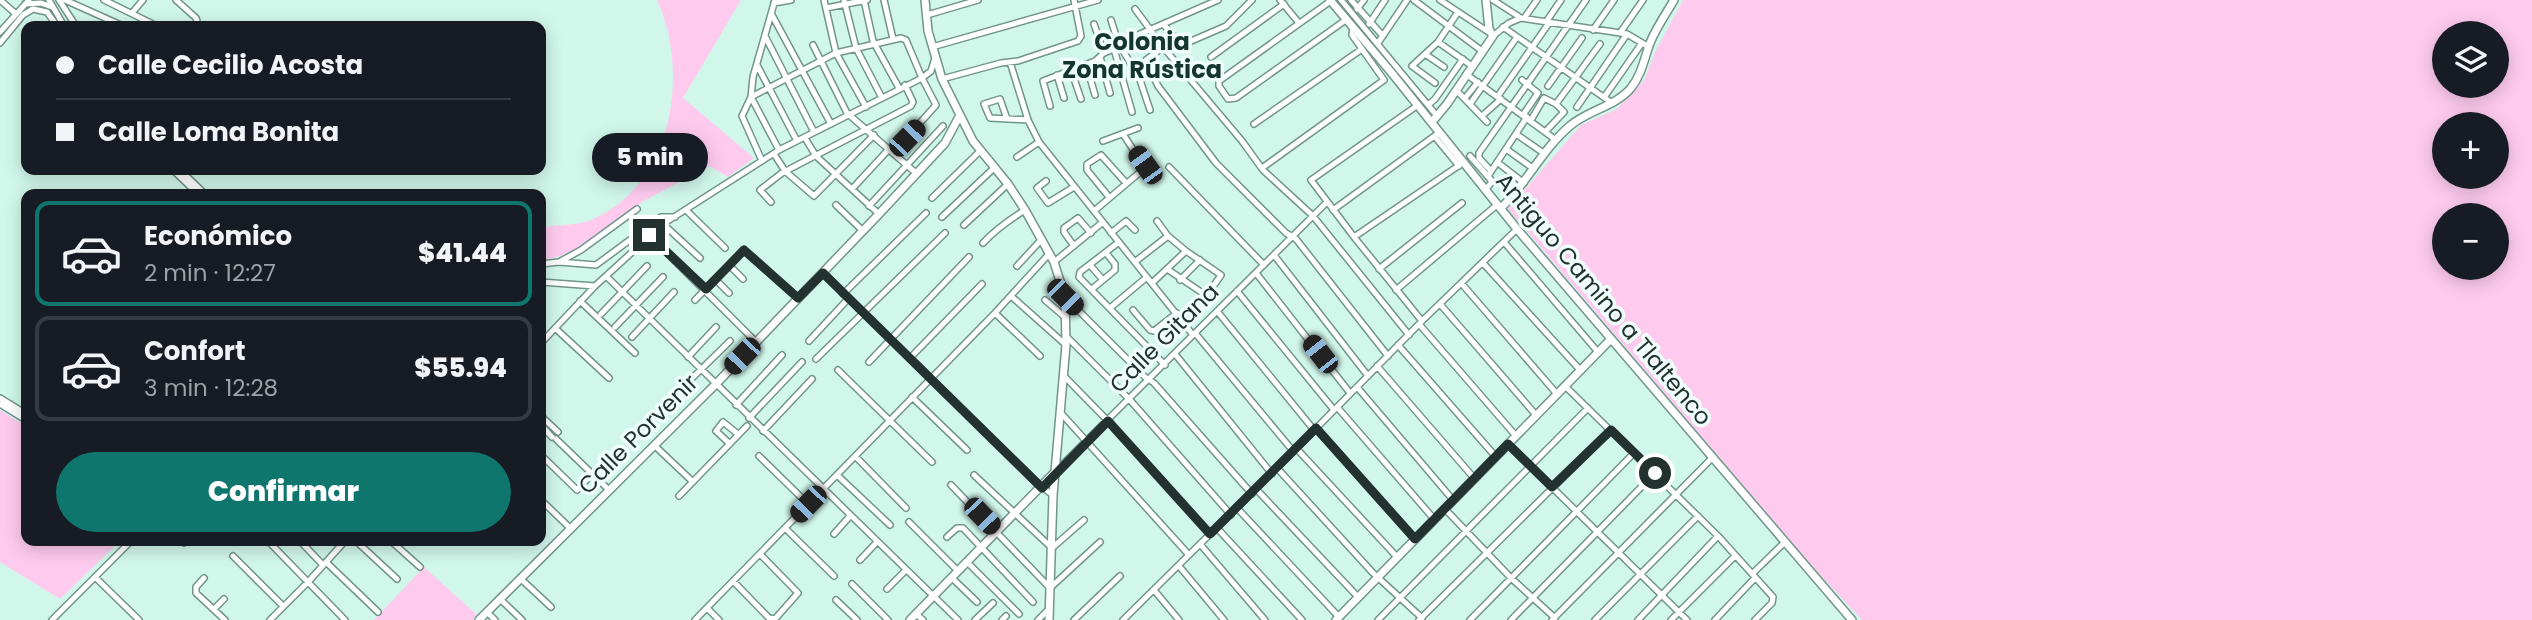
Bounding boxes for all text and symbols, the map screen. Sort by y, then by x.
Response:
map controls [2432,21,2509,280]
button: layers [2432,21,2509,98]
district label: Colonia Zona Rústica [1062,25,1222,86]
text: Calle Cecilio Acosta [98,47,363,83]
button: + [2432,112,2509,189]
text: Calle Loma Bonita [98,114,339,150]
car [885,116,930,160]
callout: 5 min [591,134,707,182]
text: 5 min [617,141,683,173]
car [1125,142,1166,188]
street label: Antiguo Camino a Tlaltenco [1489,166,1719,432]
button: − [2432,203,2509,280]
text: Económico [144,218,292,254]
route end [633,219,665,251]
icon: car [60,222,123,285]
text: $41.44 [418,235,507,271]
text: 2 min · 12:27 [144,257,276,289]
car [1043,275,1088,319]
street label: Calle Gitana [1102,276,1226,400]
car [1299,331,1342,377]
text: Confort [144,333,246,369]
car [720,334,765,378]
icon: car [60,337,123,400]
text: $55.94 [414,350,507,386]
street label: Calle Porvenir [571,367,705,501]
text: 3 min · 12:28 [144,372,278,404]
button: Confirmar [56,452,511,532]
route start [1639,457,1671,489]
car [786,482,831,526]
car [960,494,1005,538]

